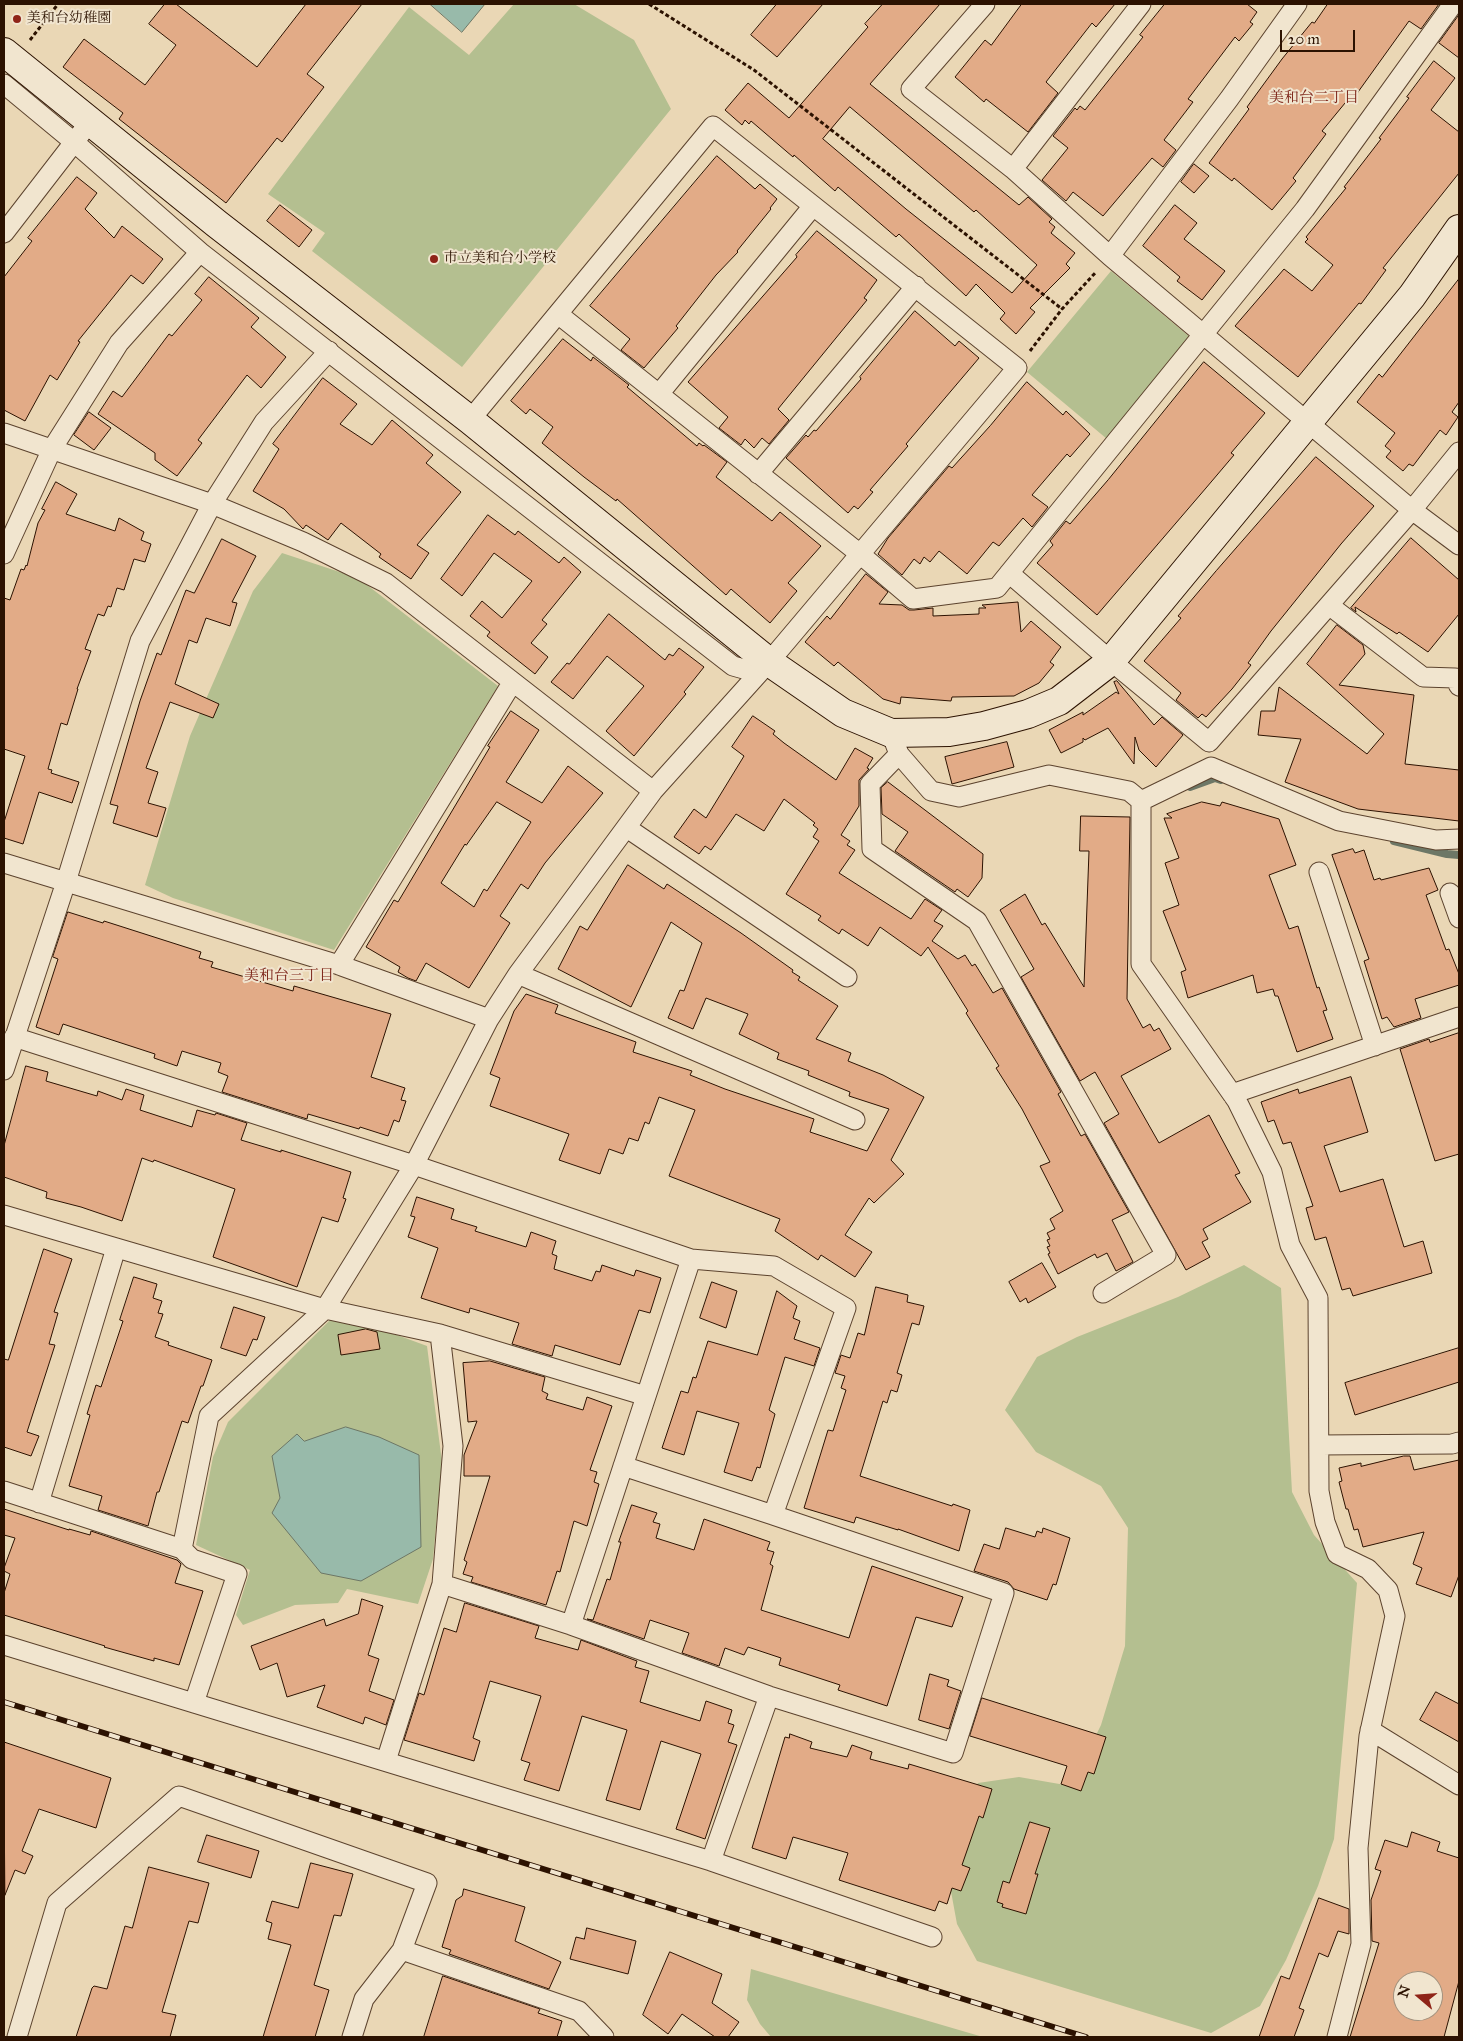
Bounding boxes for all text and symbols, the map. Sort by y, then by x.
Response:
place label: 美和台幼稚園 [27,11,111,27]
marker: 美和台幼稚園 [11,13,23,25]
scale bar [1283,20,1358,52]
text: 20 m [1288,30,1320,48]
district label: 美和台二丁目 [1269,89,1359,107]
place label: 市立美和台小学校 [444,251,556,267]
marker: 市立美和台小学校 [428,253,440,265]
district label: 美和台三丁目 [244,967,334,985]
north arrow [1393,1971,1443,2021]
text: N [1394,1983,1414,2000]

